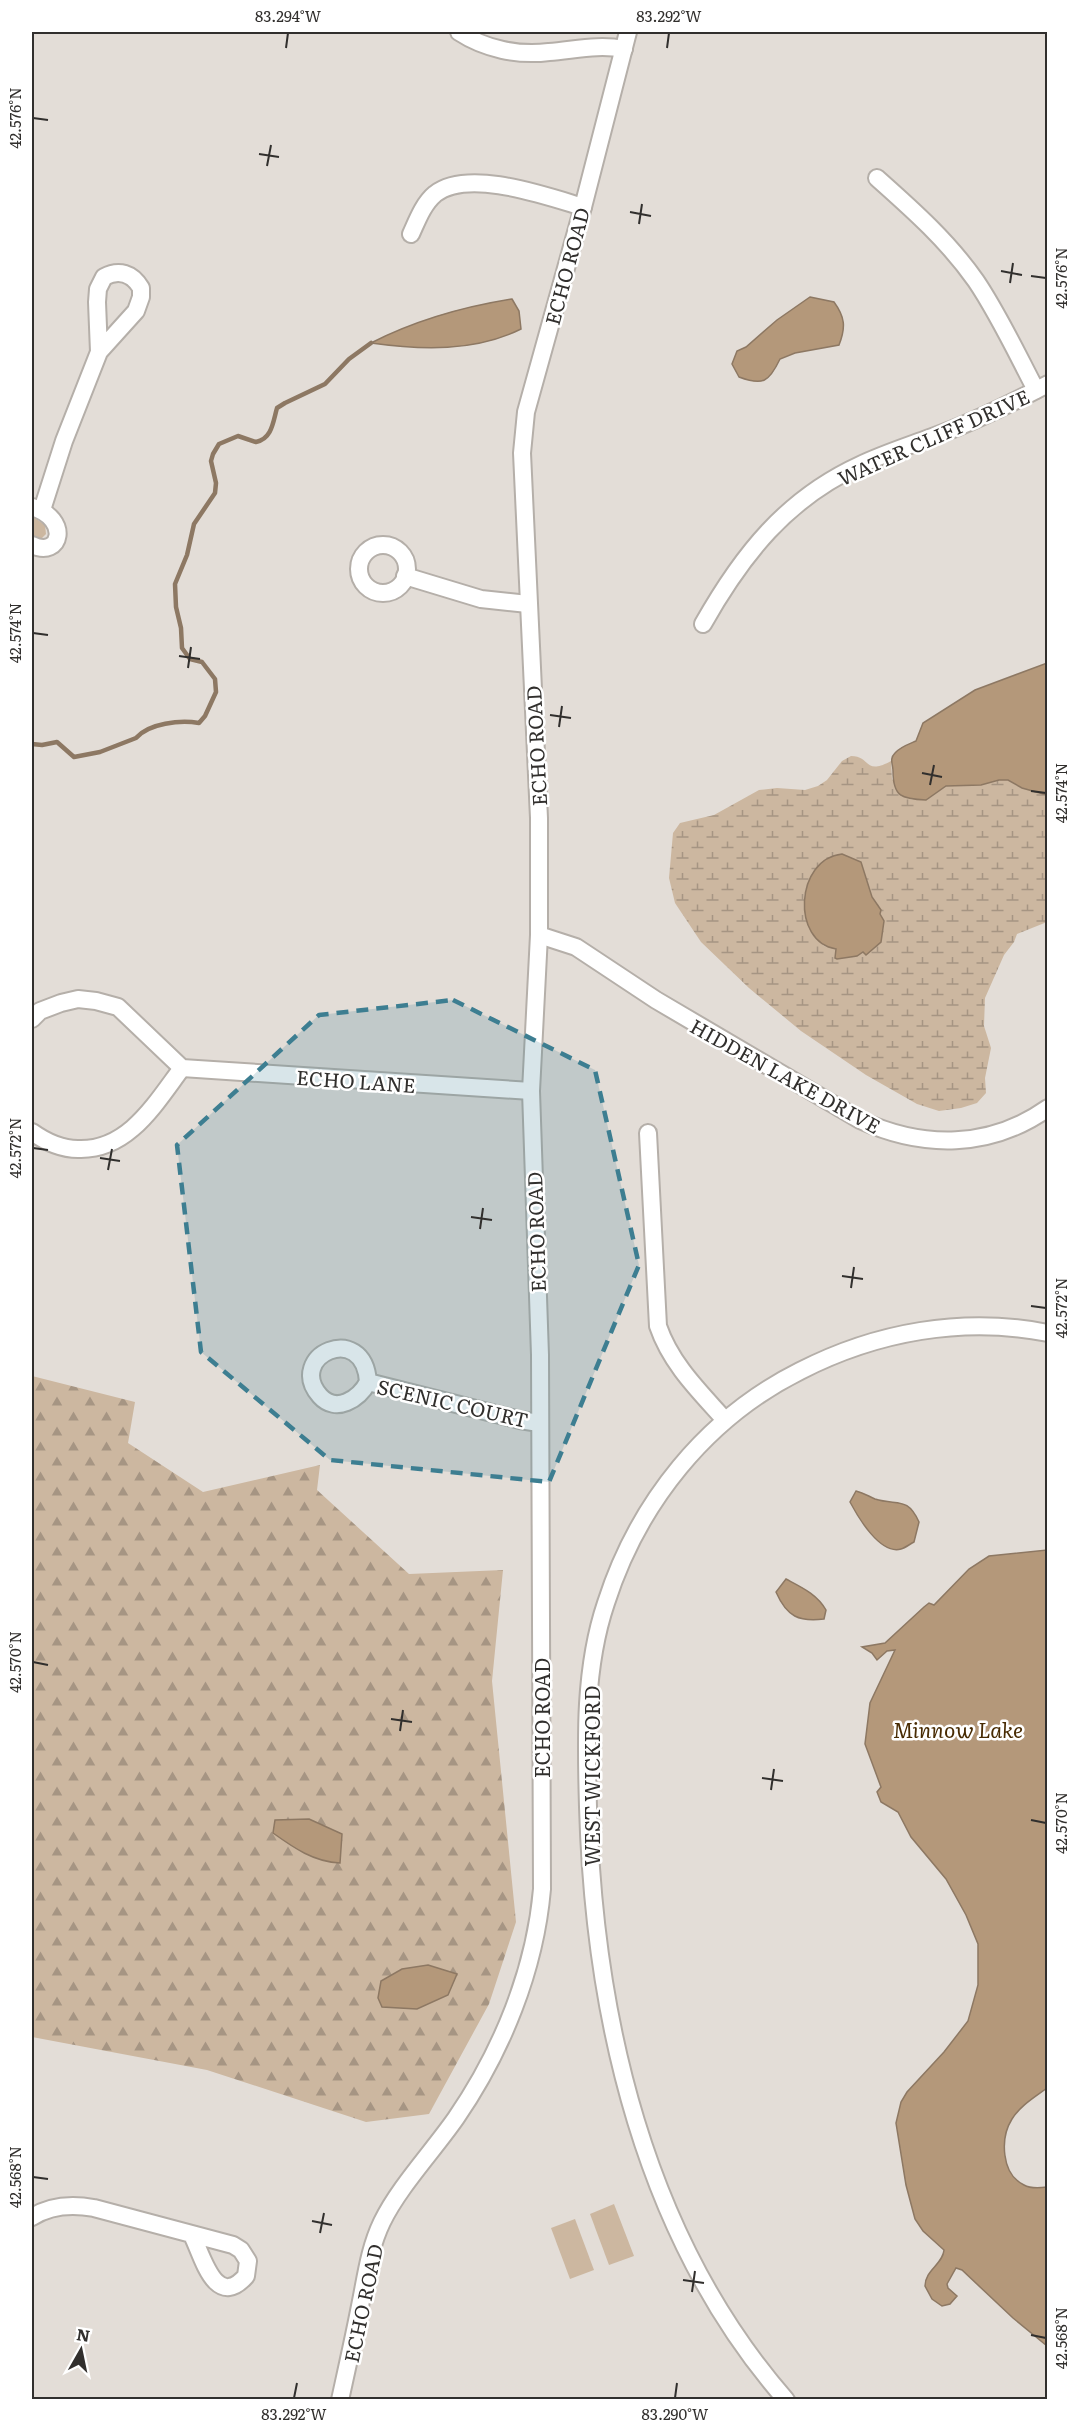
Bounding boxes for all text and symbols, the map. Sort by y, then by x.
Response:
text: 83.294°W [255,4,322,27]
text: 83.292°W [636,4,702,27]
text: 42.576°N [3,87,26,149]
street label: ECHO ROAD [536,204,596,328]
text: 42.576°N [1049,247,1072,309]
street label: WATER CLIFF DRIVE [832,380,1034,492]
text: 42.574°N [3,603,26,663]
street label: ECHO ROAD [517,685,553,807]
text: 42.574°N [1049,763,1072,823]
street label: HIDDEN LAKE DRIVE [685,1010,887,1140]
street label: ECHO LANE [295,1061,417,1099]
text: 42.572°N [3,1117,26,1179]
street label: ECHO ROAD [518,1171,552,1293]
text: 42.572°N [1049,1277,1072,1339]
street label: SCENIC COURT [374,1370,532,1434]
text: 42.570°N [3,1631,26,1693]
street label: ECHO ROAD [526,1658,556,1778]
street label: WEST WICKFORD [576,1685,606,1867]
water label: Minnow Lake [893,1713,1023,1744]
text: 42.570°N [1049,1792,1072,1854]
text: 42.568°N [3,2146,26,2208]
street label: ECHO ROAD [335,2241,389,2365]
text: 42.568°N [1049,2307,1072,2369]
north arrow [51,2320,111,2380]
text: N [75,2321,92,2347]
text: 83.292°W [261,2402,327,2425]
text: 83.290°W [642,2402,709,2425]

